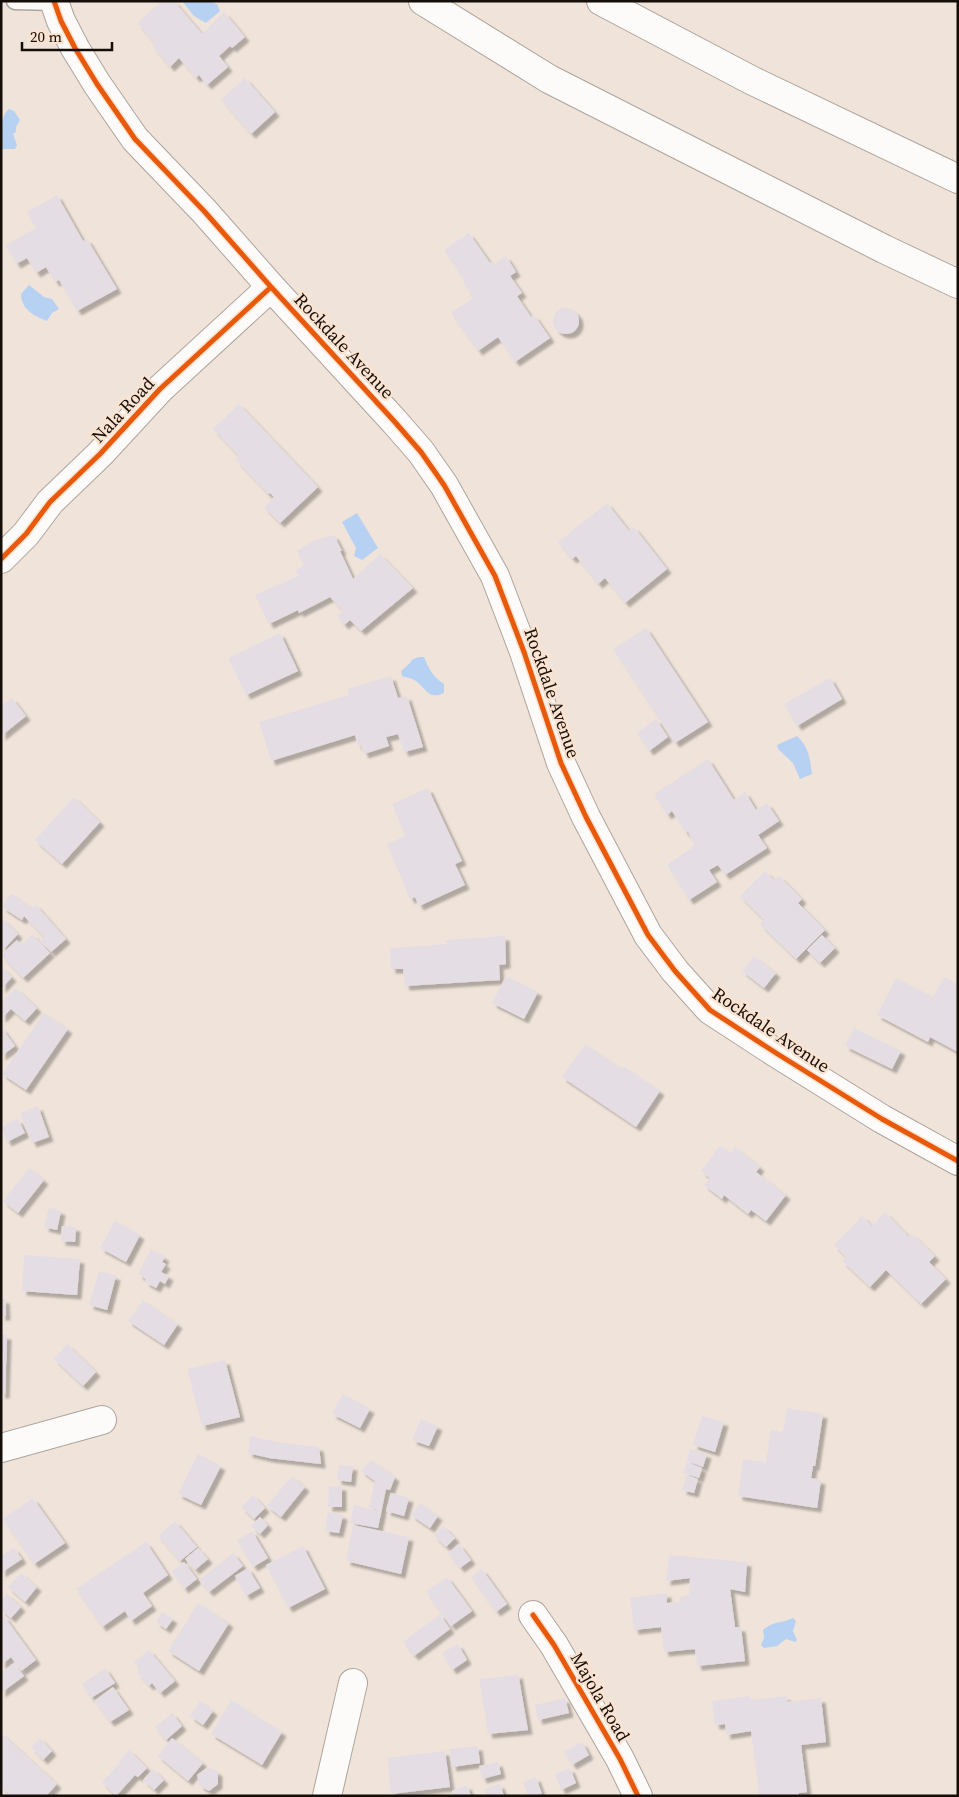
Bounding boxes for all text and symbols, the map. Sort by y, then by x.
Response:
scale bar [22,20,112,52]
text: 20 m [30,26,62,47]
street label: Rockdale Avenue [289,287,400,404]
street label: Nala Road [86,371,160,448]
street label: Rockdale Avenue [518,624,587,761]
street label: Rockdale Avenue [708,981,835,1078]
street label: Majola Road [565,1648,636,1746]

